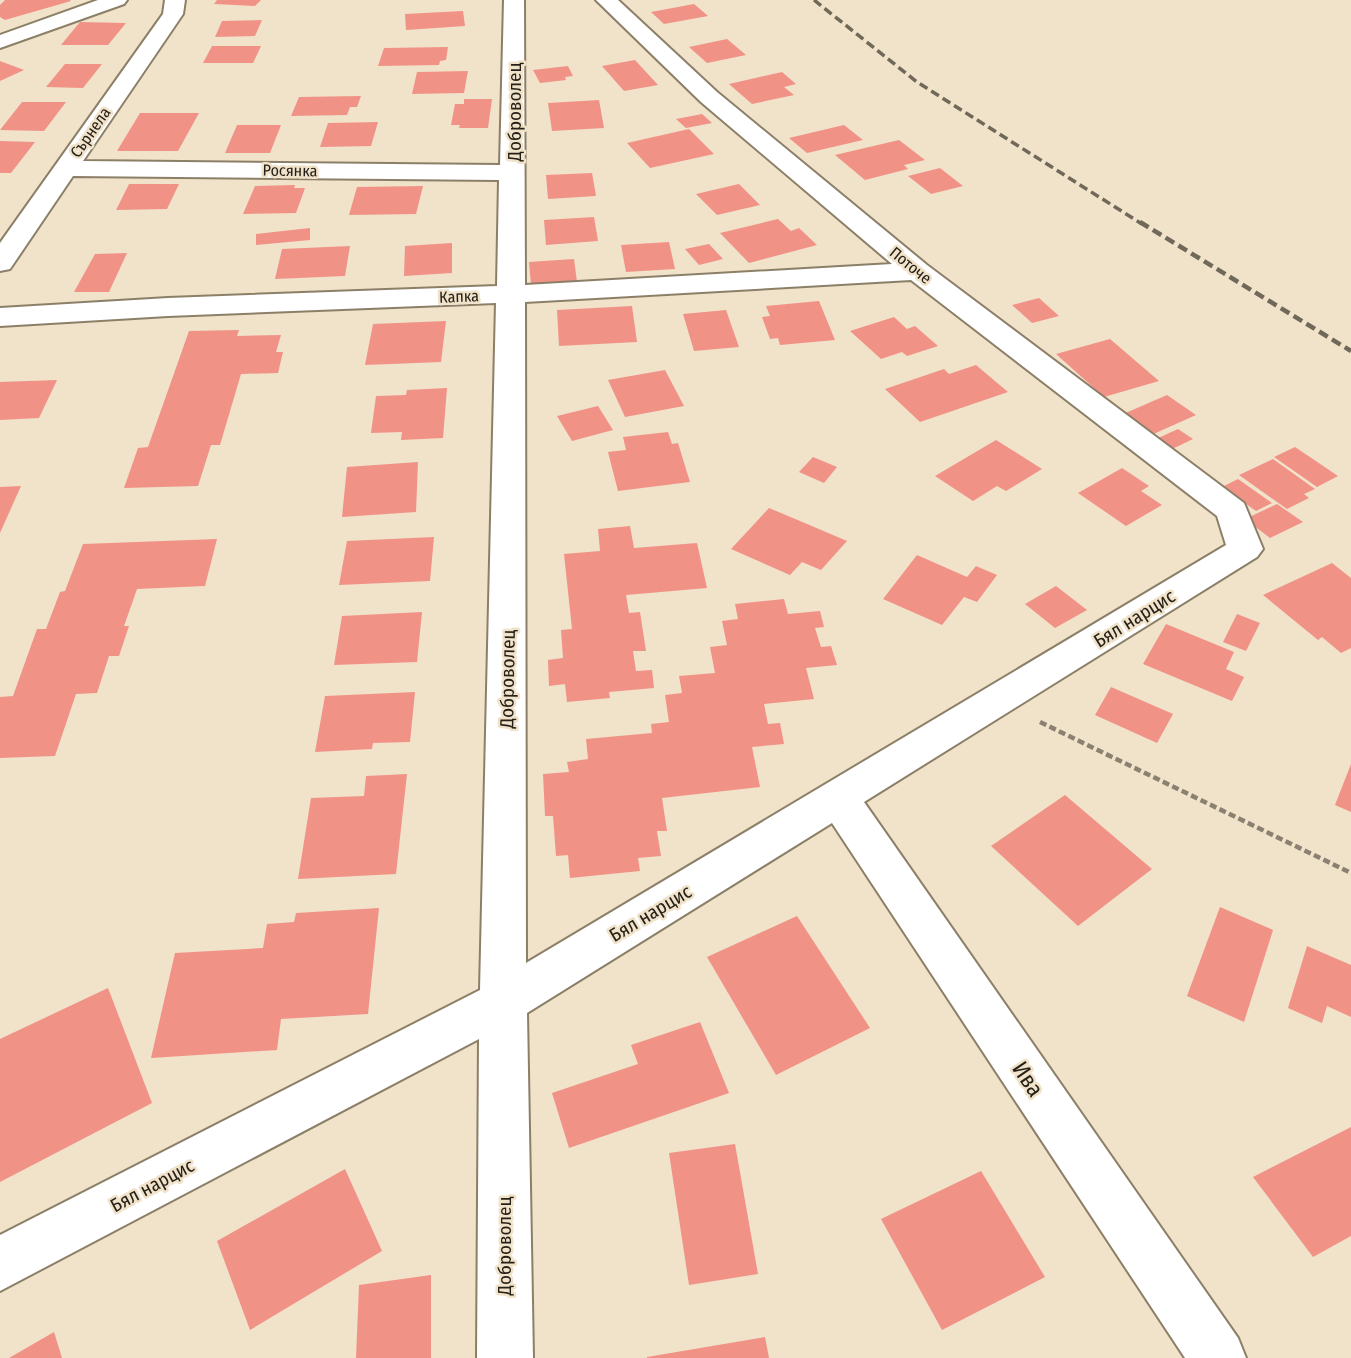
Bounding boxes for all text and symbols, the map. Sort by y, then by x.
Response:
street label: Доброволец [503,62,526,163]
street label: Сърнела [66,103,115,161]
street label: Росянка [262,161,318,180]
street label: Поточе [886,243,935,288]
street label: Капка [439,286,479,307]
street label: Бял нарцис [1089,584,1179,652]
street label: Доброволец [495,629,520,730]
street label: Бял нарцис [605,880,695,947]
street label: Ива [1006,1056,1050,1102]
street label: Бял нарцис [106,1154,198,1217]
street label: Доброволец [493,1196,516,1297]

